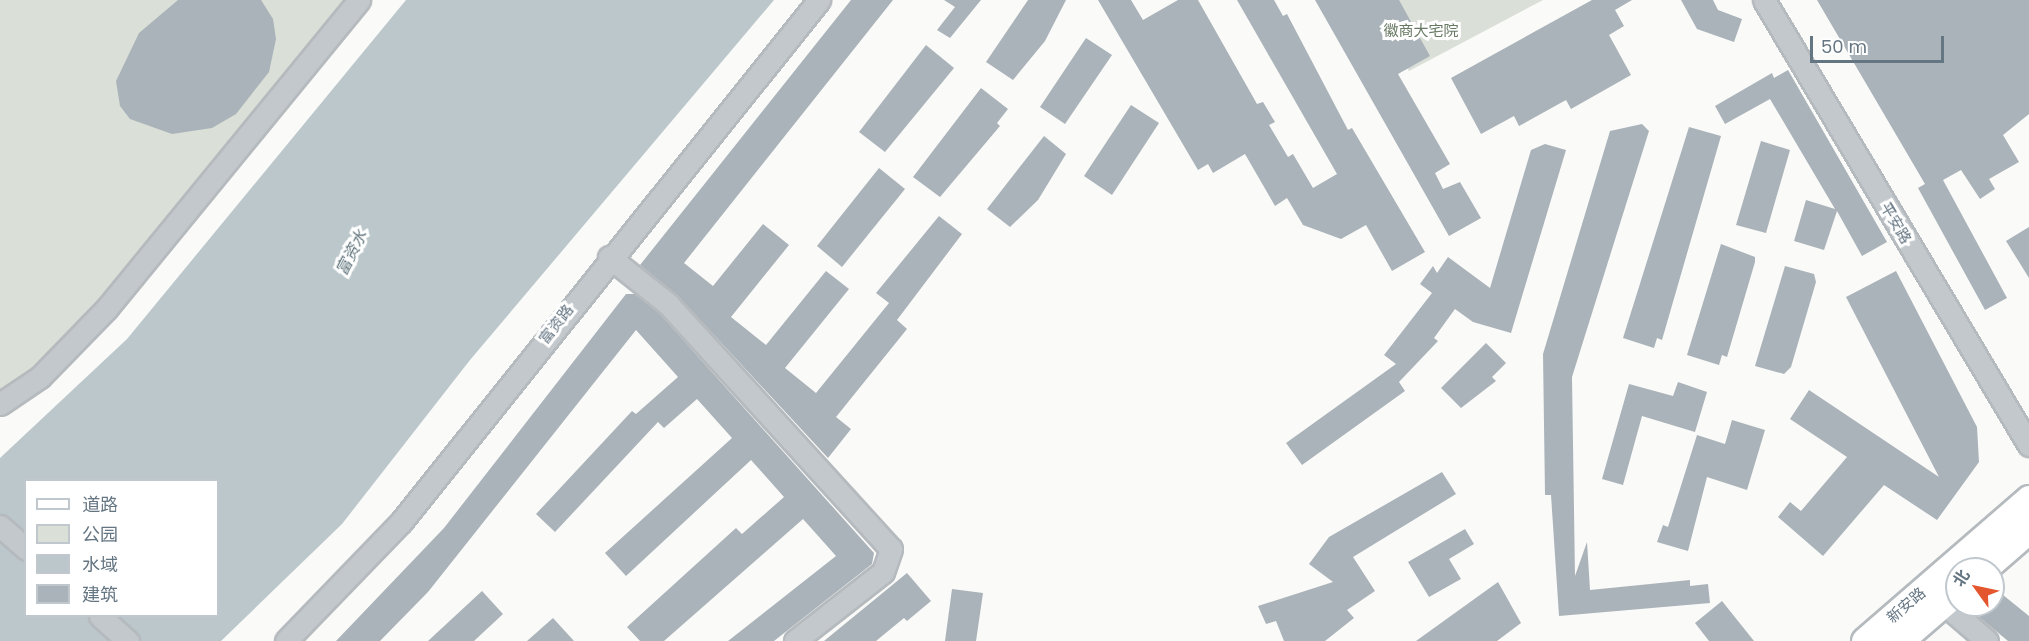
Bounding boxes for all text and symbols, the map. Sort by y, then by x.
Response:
park label: 徽商大宅院 [1384,22,1458,40]
scale bar [1813,24,1946,62]
text: 50 m [1821,34,1867,59]
street label: 平安路 [1877,199,1915,247]
water label: 富资水 [333,227,371,279]
street label: 富资路 [535,301,577,347]
legend [24,479,219,617]
text: 道路 [82,492,118,517]
text: 公园 [82,522,118,547]
text: 水域 [82,552,118,577]
north arrow [1945,557,2005,617]
text: 北 [1947,565,1975,591]
text: 建筑 [82,582,118,607]
street label: 新安路 [1883,583,1929,627]

